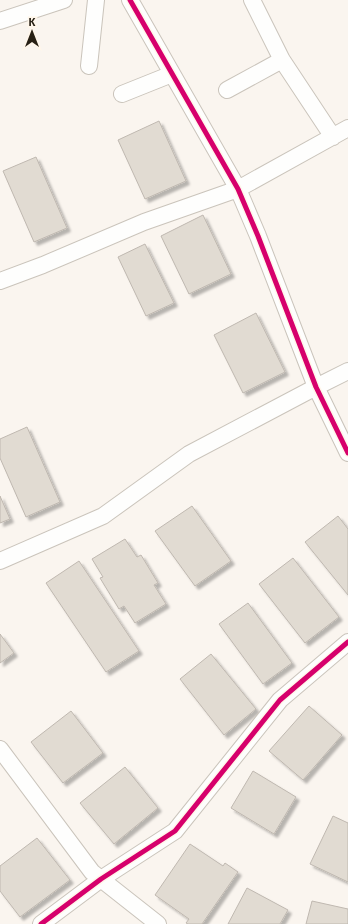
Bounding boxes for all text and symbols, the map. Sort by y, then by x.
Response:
north arrow [12,12,52,52]
text: K [29,15,36,28]

